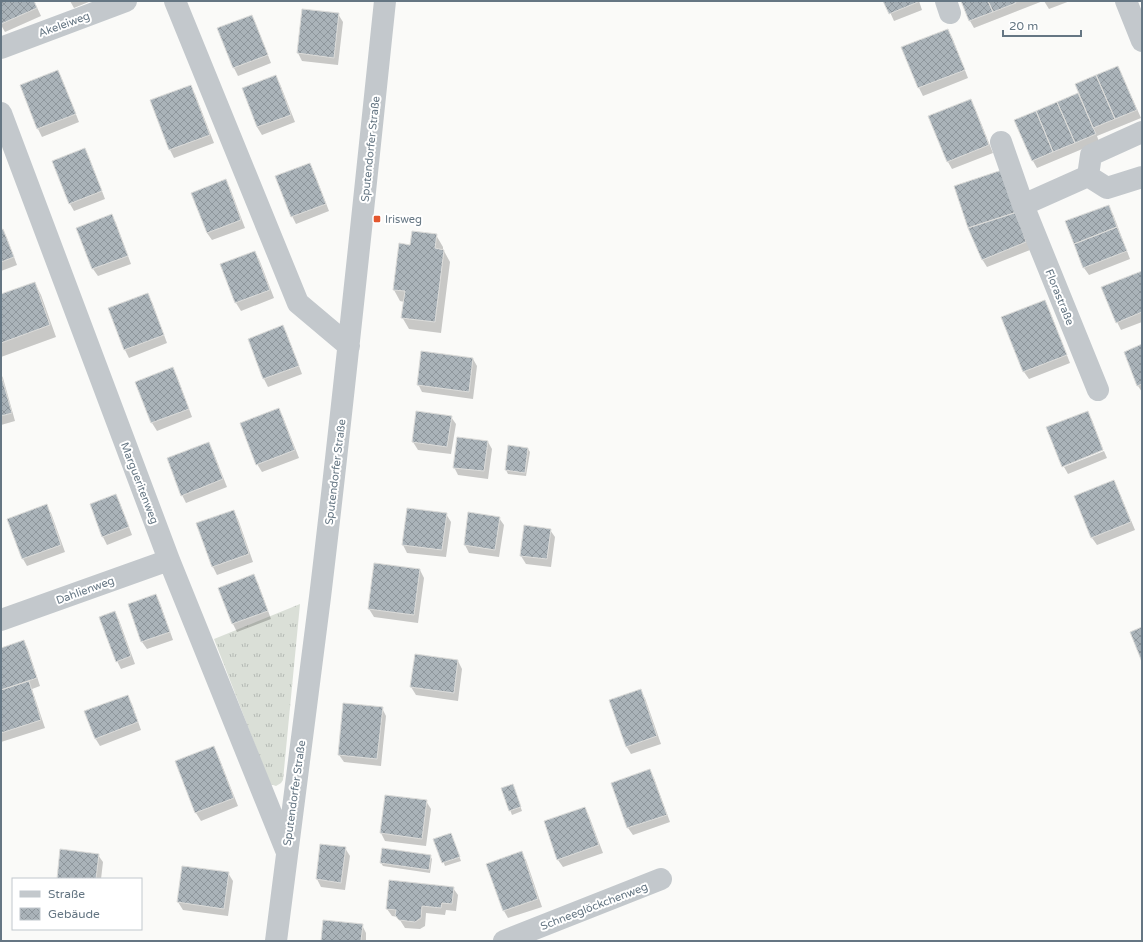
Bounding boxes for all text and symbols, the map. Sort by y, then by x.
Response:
street label: Akeleiweg [37,9,92,40]
scale bar [1003,12,1081,38]
text: 20 m [1009,19,1038,33]
street label: Sputendorfer Straße [358,95,383,203]
place label: Irisweg [385,213,422,226]
marker: Irisweg [372,214,382,224]
street label: Florastraße [1042,267,1077,327]
street label: Sputendorfer Straße [323,418,348,526]
street label: Margueritenweg [118,441,161,526]
street label: Dahlienweg [54,574,116,607]
street label: Sputendorfer Straße [281,739,308,847]
legend [12,878,142,930]
street label: Schneeglöckchenweg [539,880,650,933]
text: Straße [48,887,85,901]
text: Gebäude [48,907,100,921]

